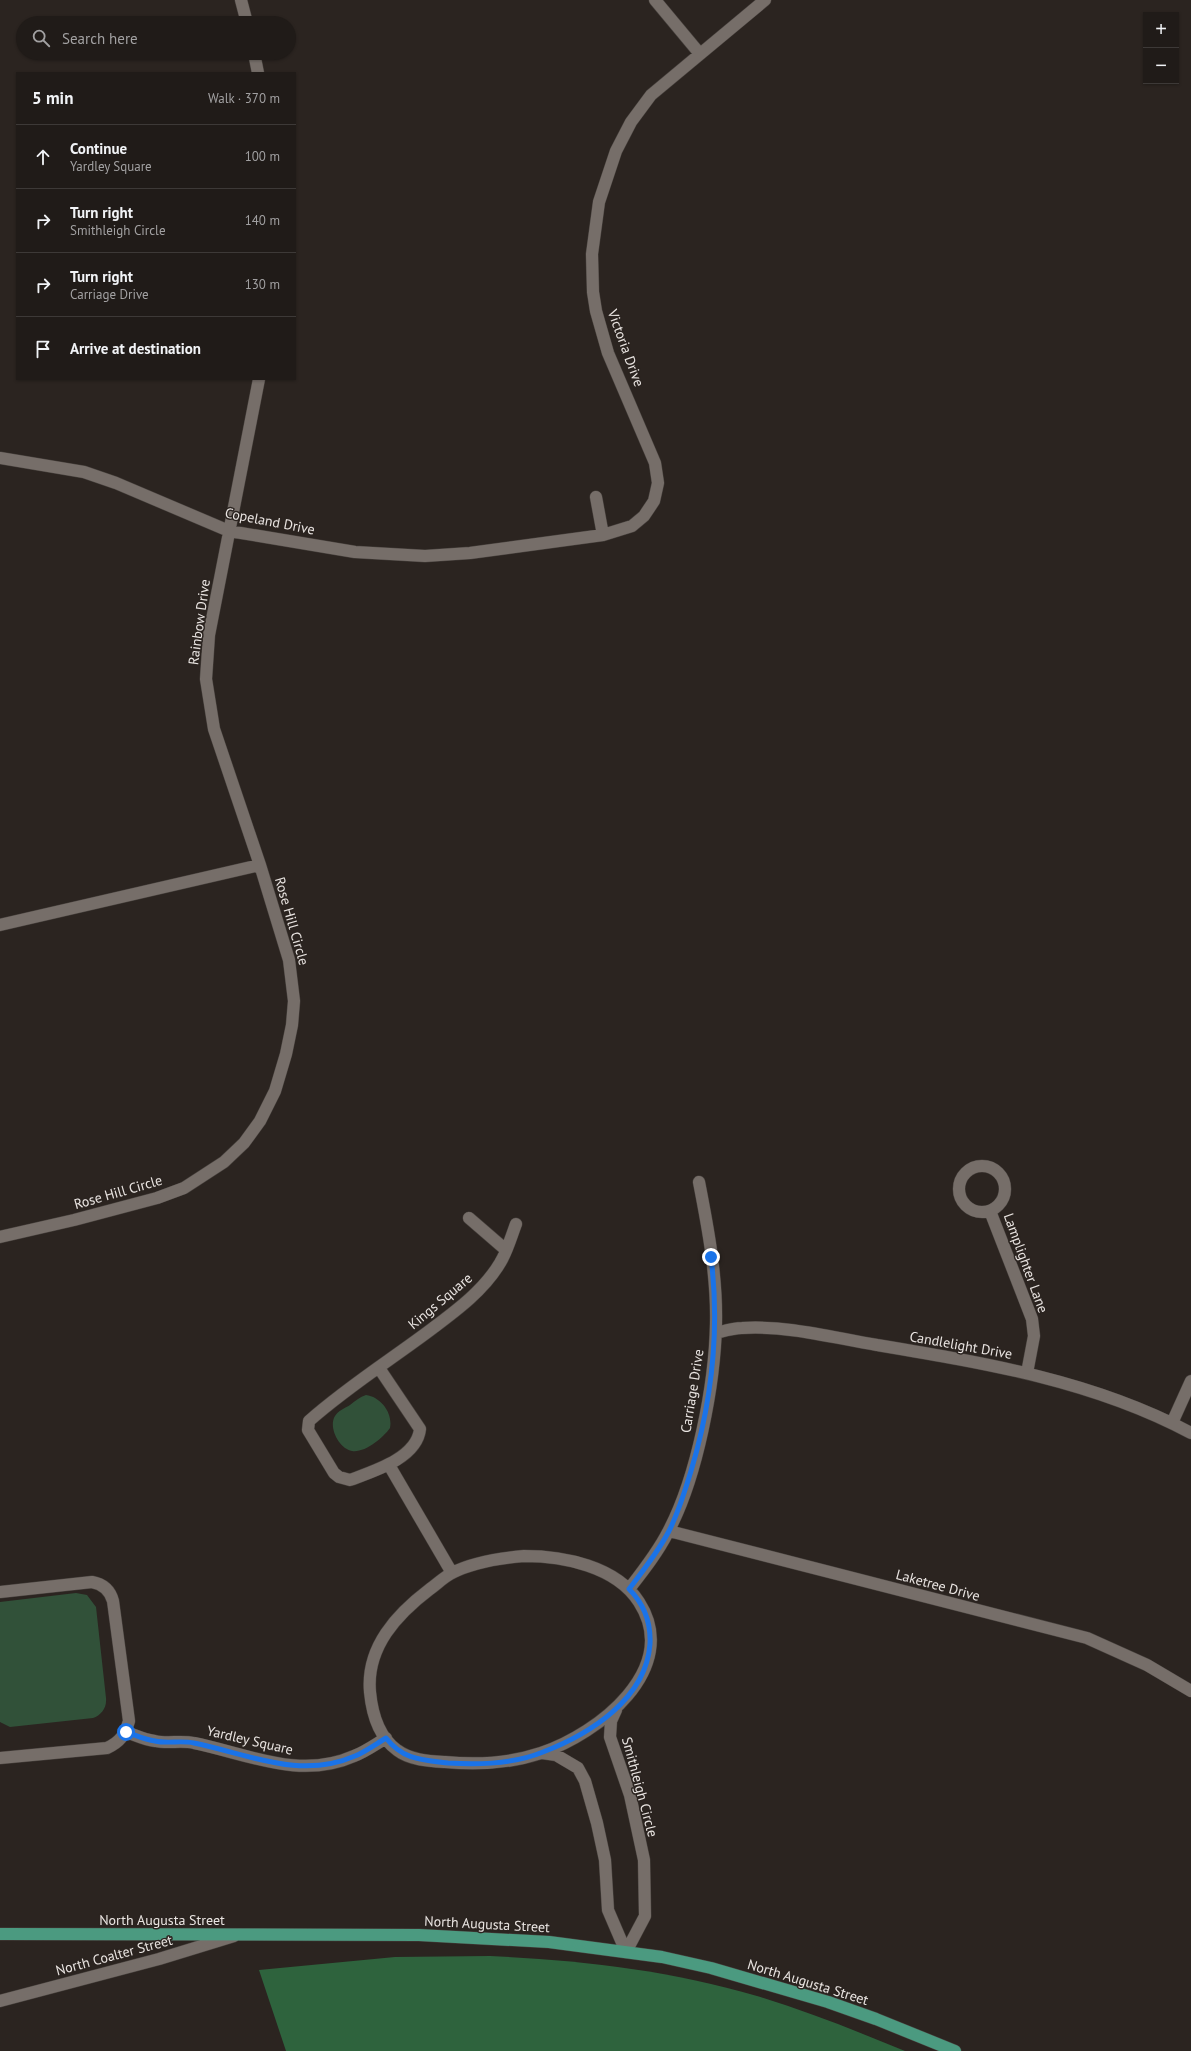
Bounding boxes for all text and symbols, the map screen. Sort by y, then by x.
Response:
map controls [1143,12,1179,84]
button: + [1143,12,1179,48]
search box [16,16,296,60]
icon: search [30,27,52,49]
text: Search here [62,29,138,48]
button: − [1143,48,1179,84]
text: 5 min [32,87,73,109]
text: Walk · 370 m [208,90,280,107]
text: Continue [70,139,127,158]
icon: ahead [32,146,54,168]
text: 100 m [245,148,280,165]
text: Yardley Square [70,158,152,175]
text: Turn right [70,203,133,222]
icon: right [32,210,54,232]
text: 140 m [245,212,280,229]
text: Smithleigh Circle [70,222,166,239]
text: Turn right [70,267,133,286]
icon: right [32,274,54,296]
text: 130 m [245,276,280,293]
text: Carriage Drive [70,286,149,303]
street label: Victoria Drive [603,306,648,389]
icon: arrive [32,338,54,360]
text: Arrive at destination [70,339,201,358]
street label: Copeland Drive [224,503,316,539]
street label: Rainbow Drive [184,578,214,666]
street label: Rose Hill Circle [271,875,313,967]
street label: Rose Hill Circle [72,1171,164,1213]
street label: Lamplighter Lane [1000,1211,1052,1315]
route end [702,1248,720,1266]
street label: Kings Square [404,1269,476,1333]
street label: Candlelight Drive [908,1327,1014,1363]
street label: Carriage Drive [676,1348,708,1434]
street label: Laketree Drive [894,1565,982,1605]
street label: Yardley Square [205,1721,295,1759]
route start [117,1723,135,1741]
street label: Smithleigh Circle [618,1735,662,1839]
street label: North Augusta Street [99,1911,225,1929]
street label: North Augusta Street [424,1912,550,1936]
street label: North Coalter Street [54,1931,175,1979]
street label: North Augusta Street [745,1955,871,2009]

